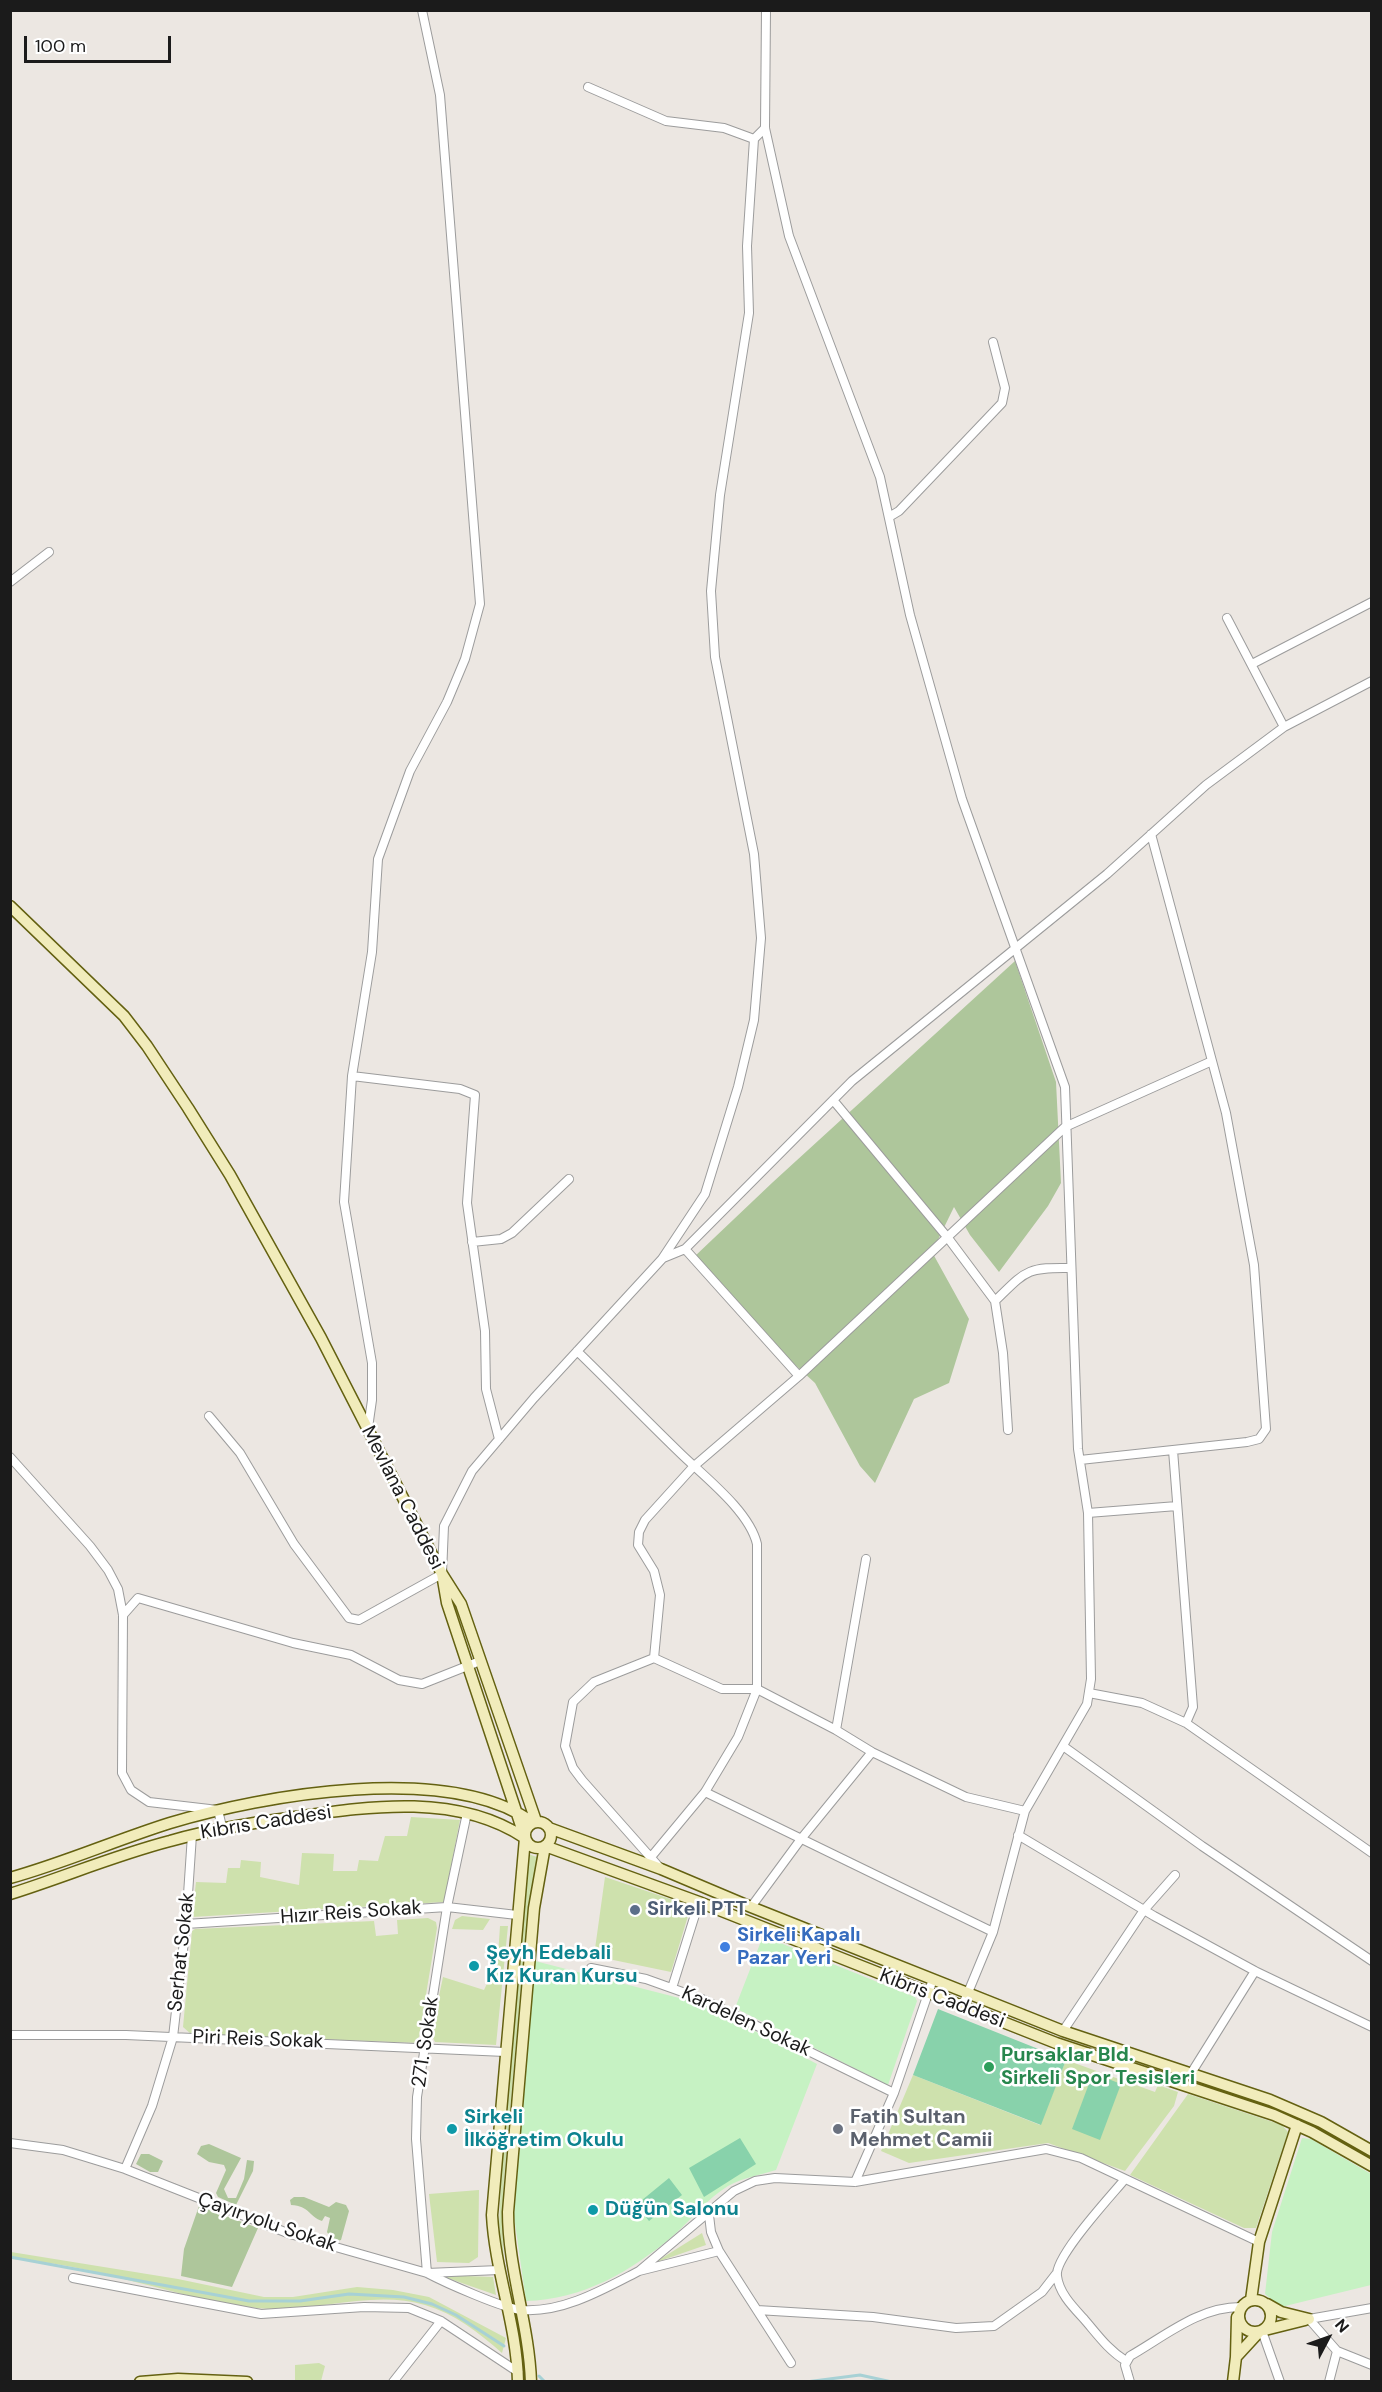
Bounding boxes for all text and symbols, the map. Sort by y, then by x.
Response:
scale bar [27,24,174,62]
text: 100 m [35,34,86,58]
street label: Mevlana Caddesi [355,1422,449,1574]
street label: Kıbrıs Caddesi [199,1801,333,1845]
street label: Serhat Sokak [164,1891,200,2013]
street label: Hızır Reis Sokak [280,1896,422,1930]
place label: Sirkeli PTT [647,1898,747,1922]
marker: Sirkeli PTT [628,1903,642,1917]
place label: Sirkeli Kapalı Pazar Yeri [737,1924,861,1971]
marker: Sirkeli Kapalı Pazar Yeri [718,1940,732,1954]
place label: Şeyh Edebali Kız Kuran Kursu [486,1942,637,1989]
marker: Şeyh Edebali Kız Kuran Kursu [467,1959,481,1973]
street label: Kıbrıs Caddesi [876,1964,1008,2034]
street label: Kardelen Sokak [677,1982,815,2062]
street label: 271. Sokak [408,1995,444,2089]
street label: Piri Reis Sokak [192,2026,324,2054]
place label: Pursaklar Bld. Sirkeli Spor Tesisleri [1001,2044,1195,2091]
marker: Pursaklar Bld. Sirkeli Spor Tesisleri [982,2060,996,2074]
place label: Sirkeli İlköğretim Okulu [464,2106,624,2153]
place label: Fatih Sultan Mehmet Camii [850,2106,992,2153]
marker: Sirkeli İlköğretim Okulu [445,2122,459,2136]
marker: Fatih Sultan Mehmet Camii [831,2122,845,2136]
street label: Çayıryolu Sokak [194,2188,340,2258]
place label: Düğün Salonu [605,2198,739,2222]
marker: Düğün Salonu [586,2203,600,2217]
north arrow [1298,2308,1358,2368]
text: N [1330,2315,1354,2337]

